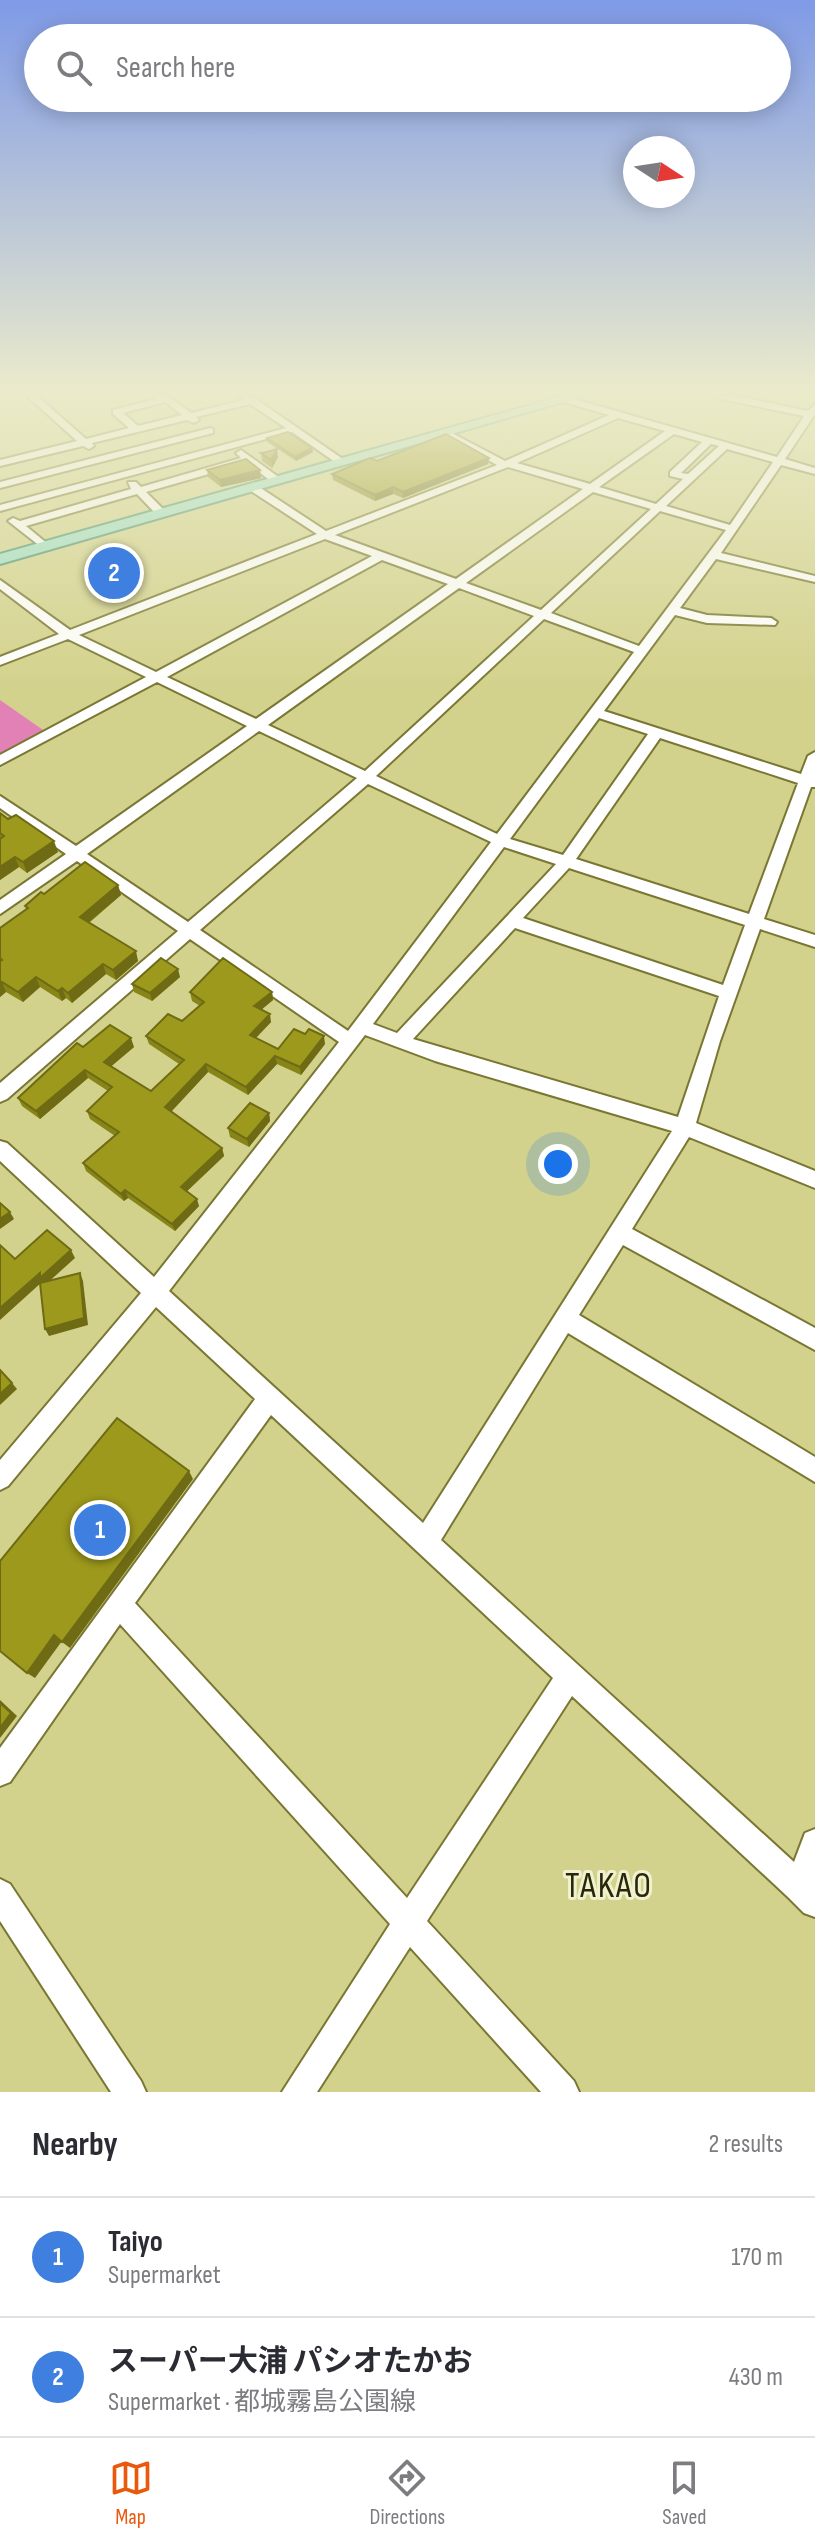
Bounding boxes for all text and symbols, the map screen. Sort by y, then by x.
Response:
search box [24,24,791,112]
icon: search [52,46,96,90]
text: Search here [116,50,235,86]
north arrow [623,136,695,208]
pin: 2 [88,543,140,603]
your location [538,1144,578,1184]
pin: 1 [74,1500,126,1560]
district label: TAKAO [565,1865,653,1908]
text: Nearby [32,2124,118,2165]
text: 2 results [709,2129,783,2160]
text: Taiyo [108,2224,163,2260]
text: 1 [53,2242,63,2273]
text: 170 m [731,2242,783,2273]
text: Supermarket [108,2260,221,2291]
text: スーパー大浦 パシオたかお [108,2344,472,2380]
text: 2 [52,2362,64,2393]
text: 430 m [729,2362,783,2393]
text: Supermarket · 都城霧島公園線 [108,2387,416,2418]
tab: Map [109,2456,153,2531]
tab: Directions [370,2456,445,2531]
tab: Saved [662,2456,706,2531]

